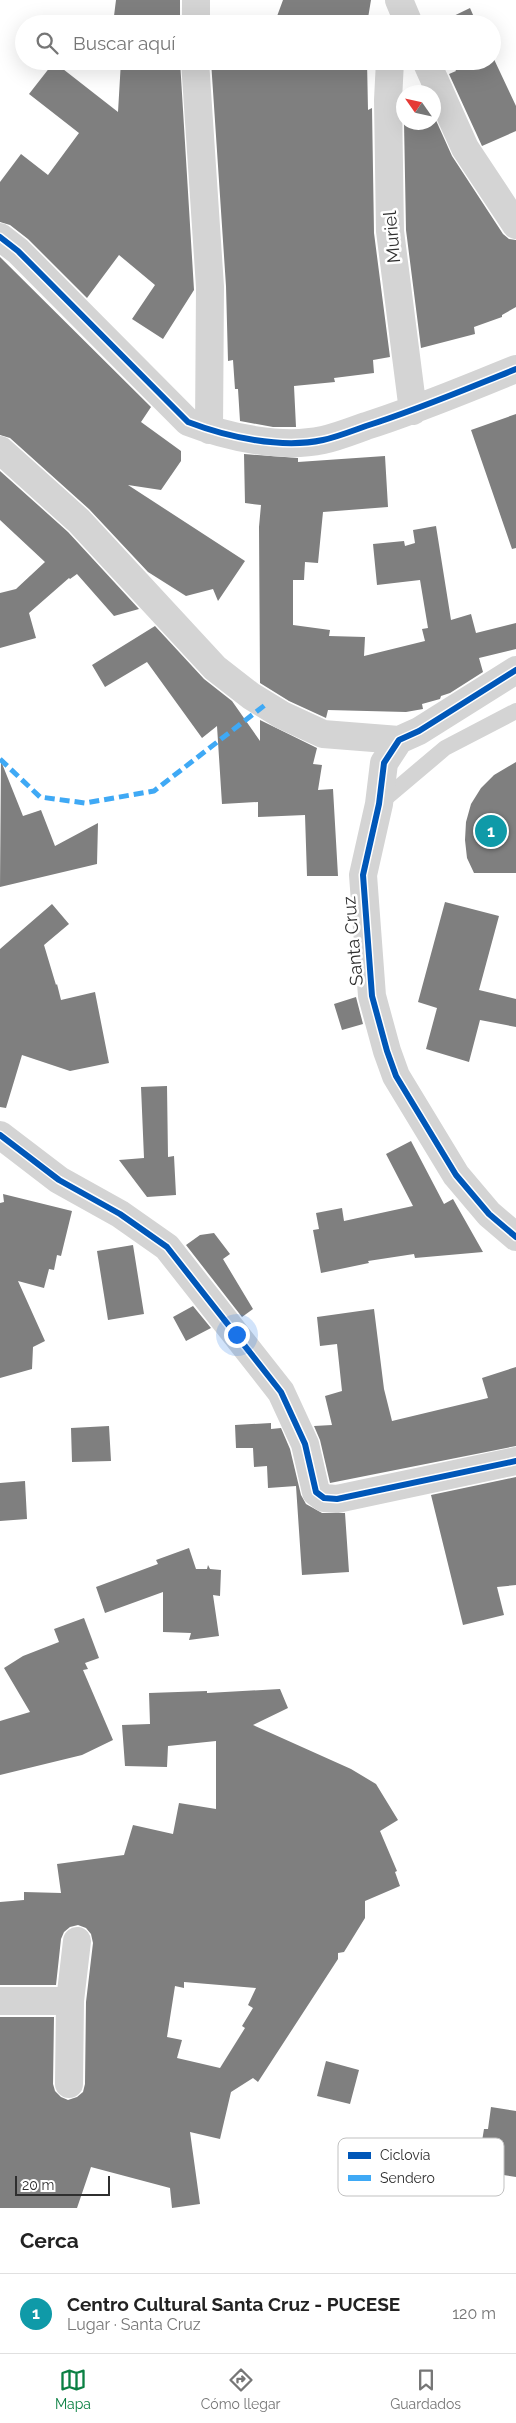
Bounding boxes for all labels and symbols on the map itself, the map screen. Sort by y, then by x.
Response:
north arrow [396,85,441,130]
street label: Muriel [379,210,404,264]
pin: 1 [475,812,507,850]
street label: Santa Cruz [338,895,367,987]
your location [224,1322,250,1348]
legend [338,2138,504,2196]
text: Ciclovía [380,2147,430,2163]
text: Sendero [380,2170,435,2186]
scale bar [15,2173,110,2196]

